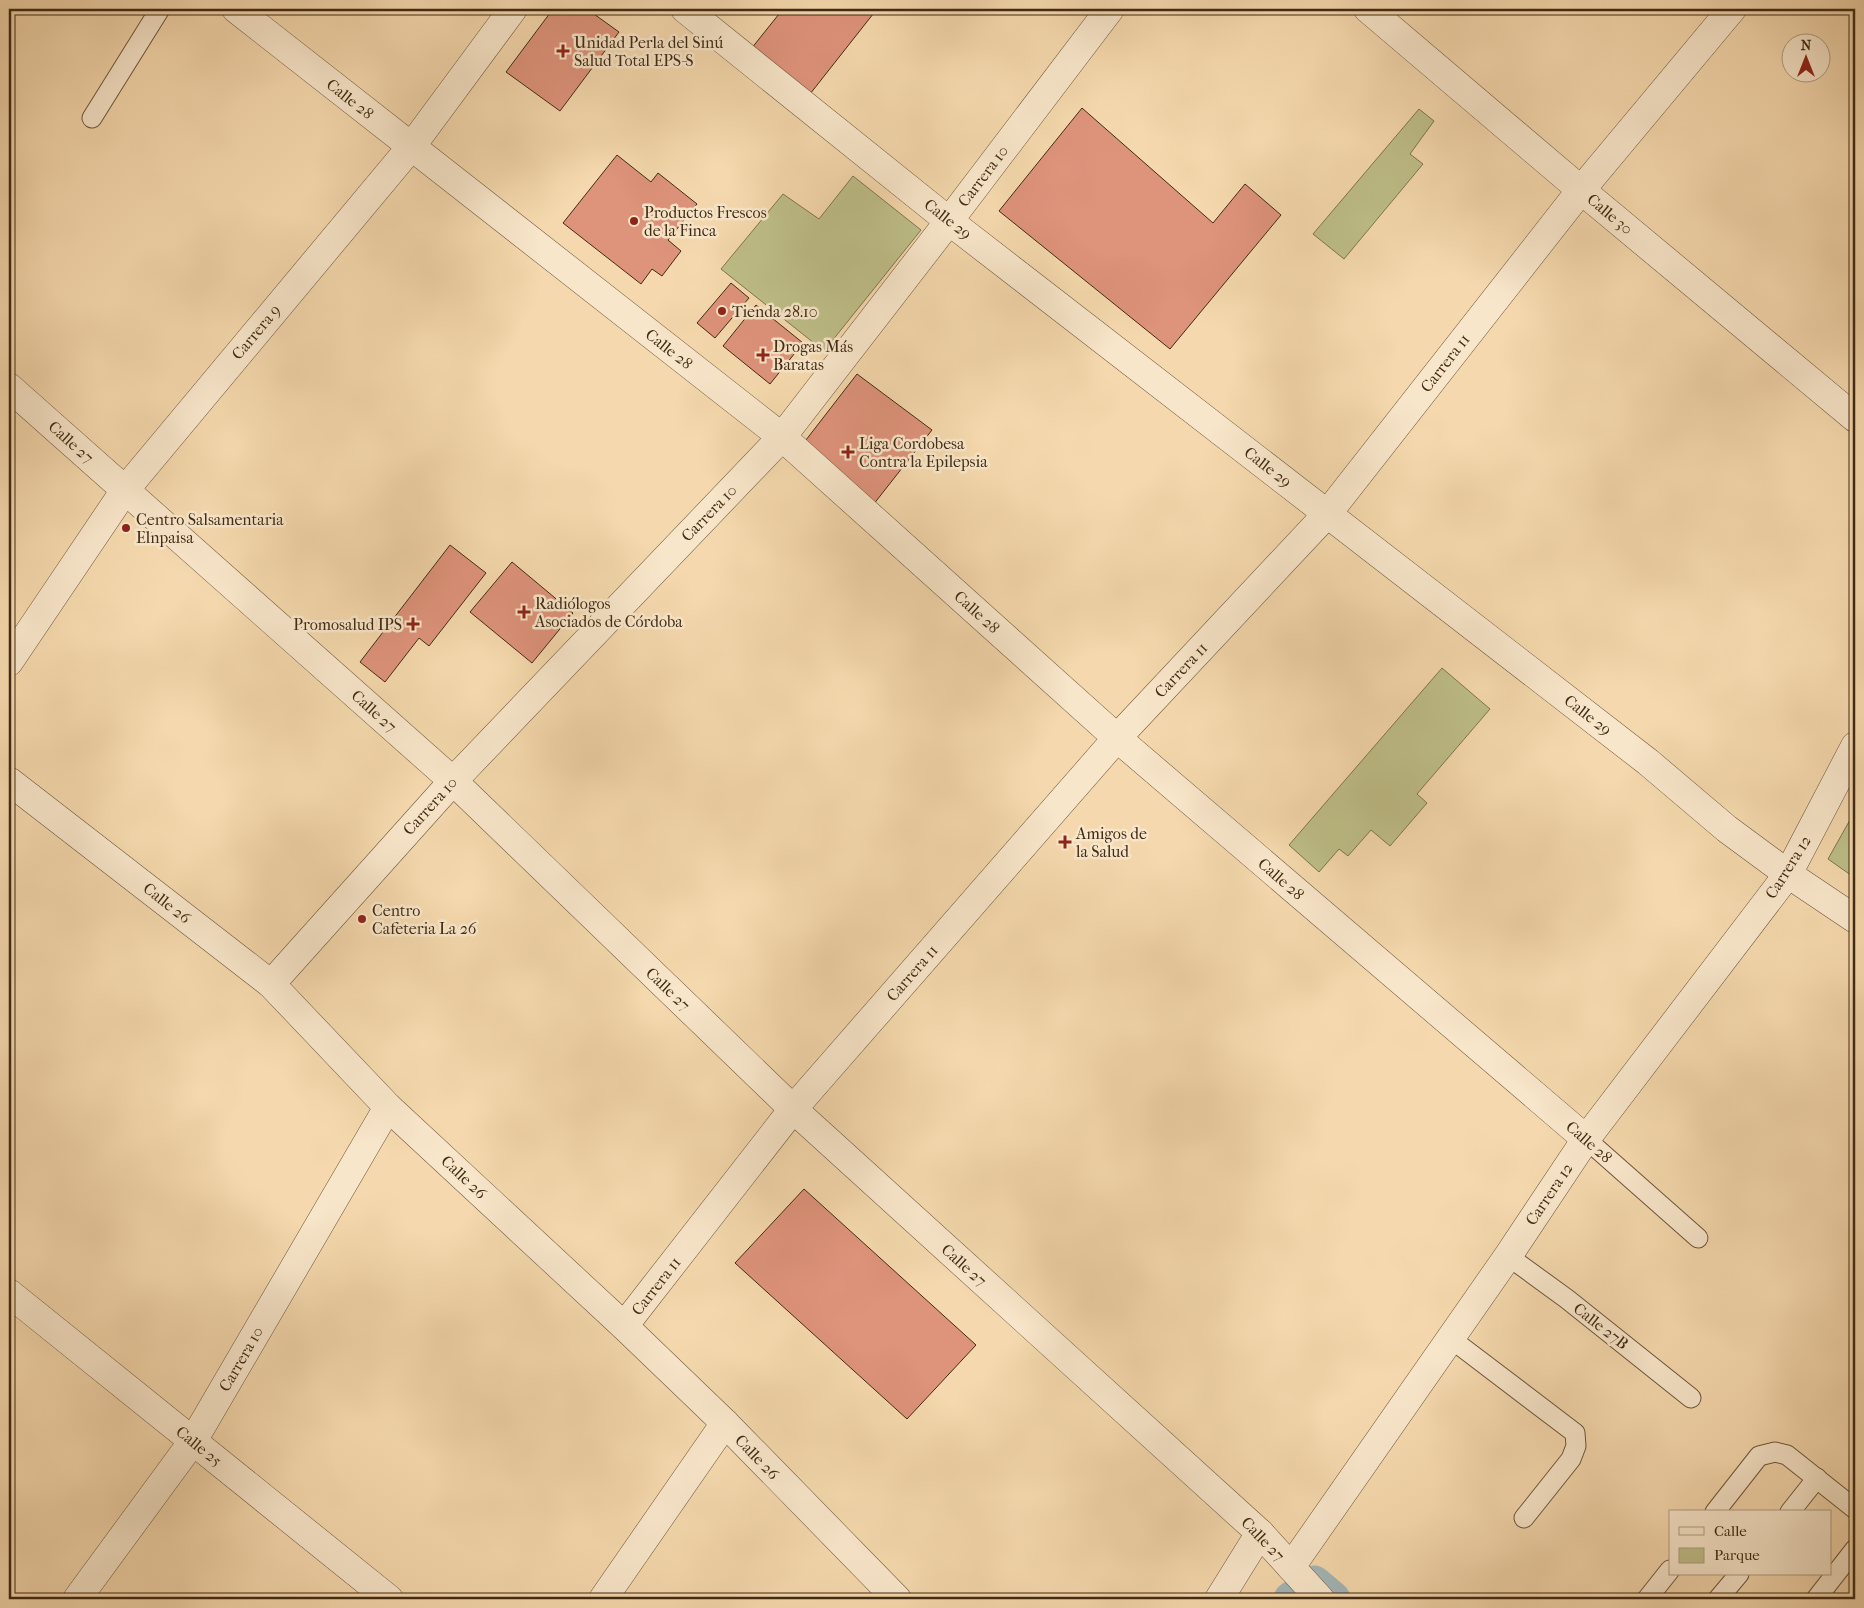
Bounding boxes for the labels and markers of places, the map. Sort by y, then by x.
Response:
place label: Unidad Perla del Sinú Salud Total EPS-S [574,33,723,70]
marker: Unidad Perla del Sinú Salud Total EPS-S [556,44,570,58]
place label: Productos Frescos de la Finca [644,203,767,240]
marker: Productos Frescos de la Finca [628,215,640,227]
place label: Tienda 28.10 [732,302,818,321]
marker: Tienda 28.10 [716,305,728,317]
place label: Drogas Más Baratas [773,337,853,374]
marker: Drogas Más Baratas [757,349,769,361]
place label: Liga Cordobesa Contra la Epilepsia [859,434,988,471]
marker: Liga Cordobesa Contra la Epilepsia [841,445,855,459]
place label: Centro Salsamentaria Elnpaisa [136,510,284,547]
marker: Centro Salsamentaria Elnpaisa [120,522,132,534]
place label: Radiólogos Asociados de Córdoba [534,594,683,631]
marker: Radiólogos Asociados de Córdoba [517,605,531,619]
place label: Promosalud IPS [293,615,402,634]
marker: Promosalud IPS [406,617,420,631]
place label: Amigos de la Salud [1075,824,1147,861]
marker: Amigos de la Salud [1058,835,1072,849]
place label: Centro Cafeteria La 26 [372,901,477,938]
marker: Centro Cafeteria La 26 [356,913,368,925]

